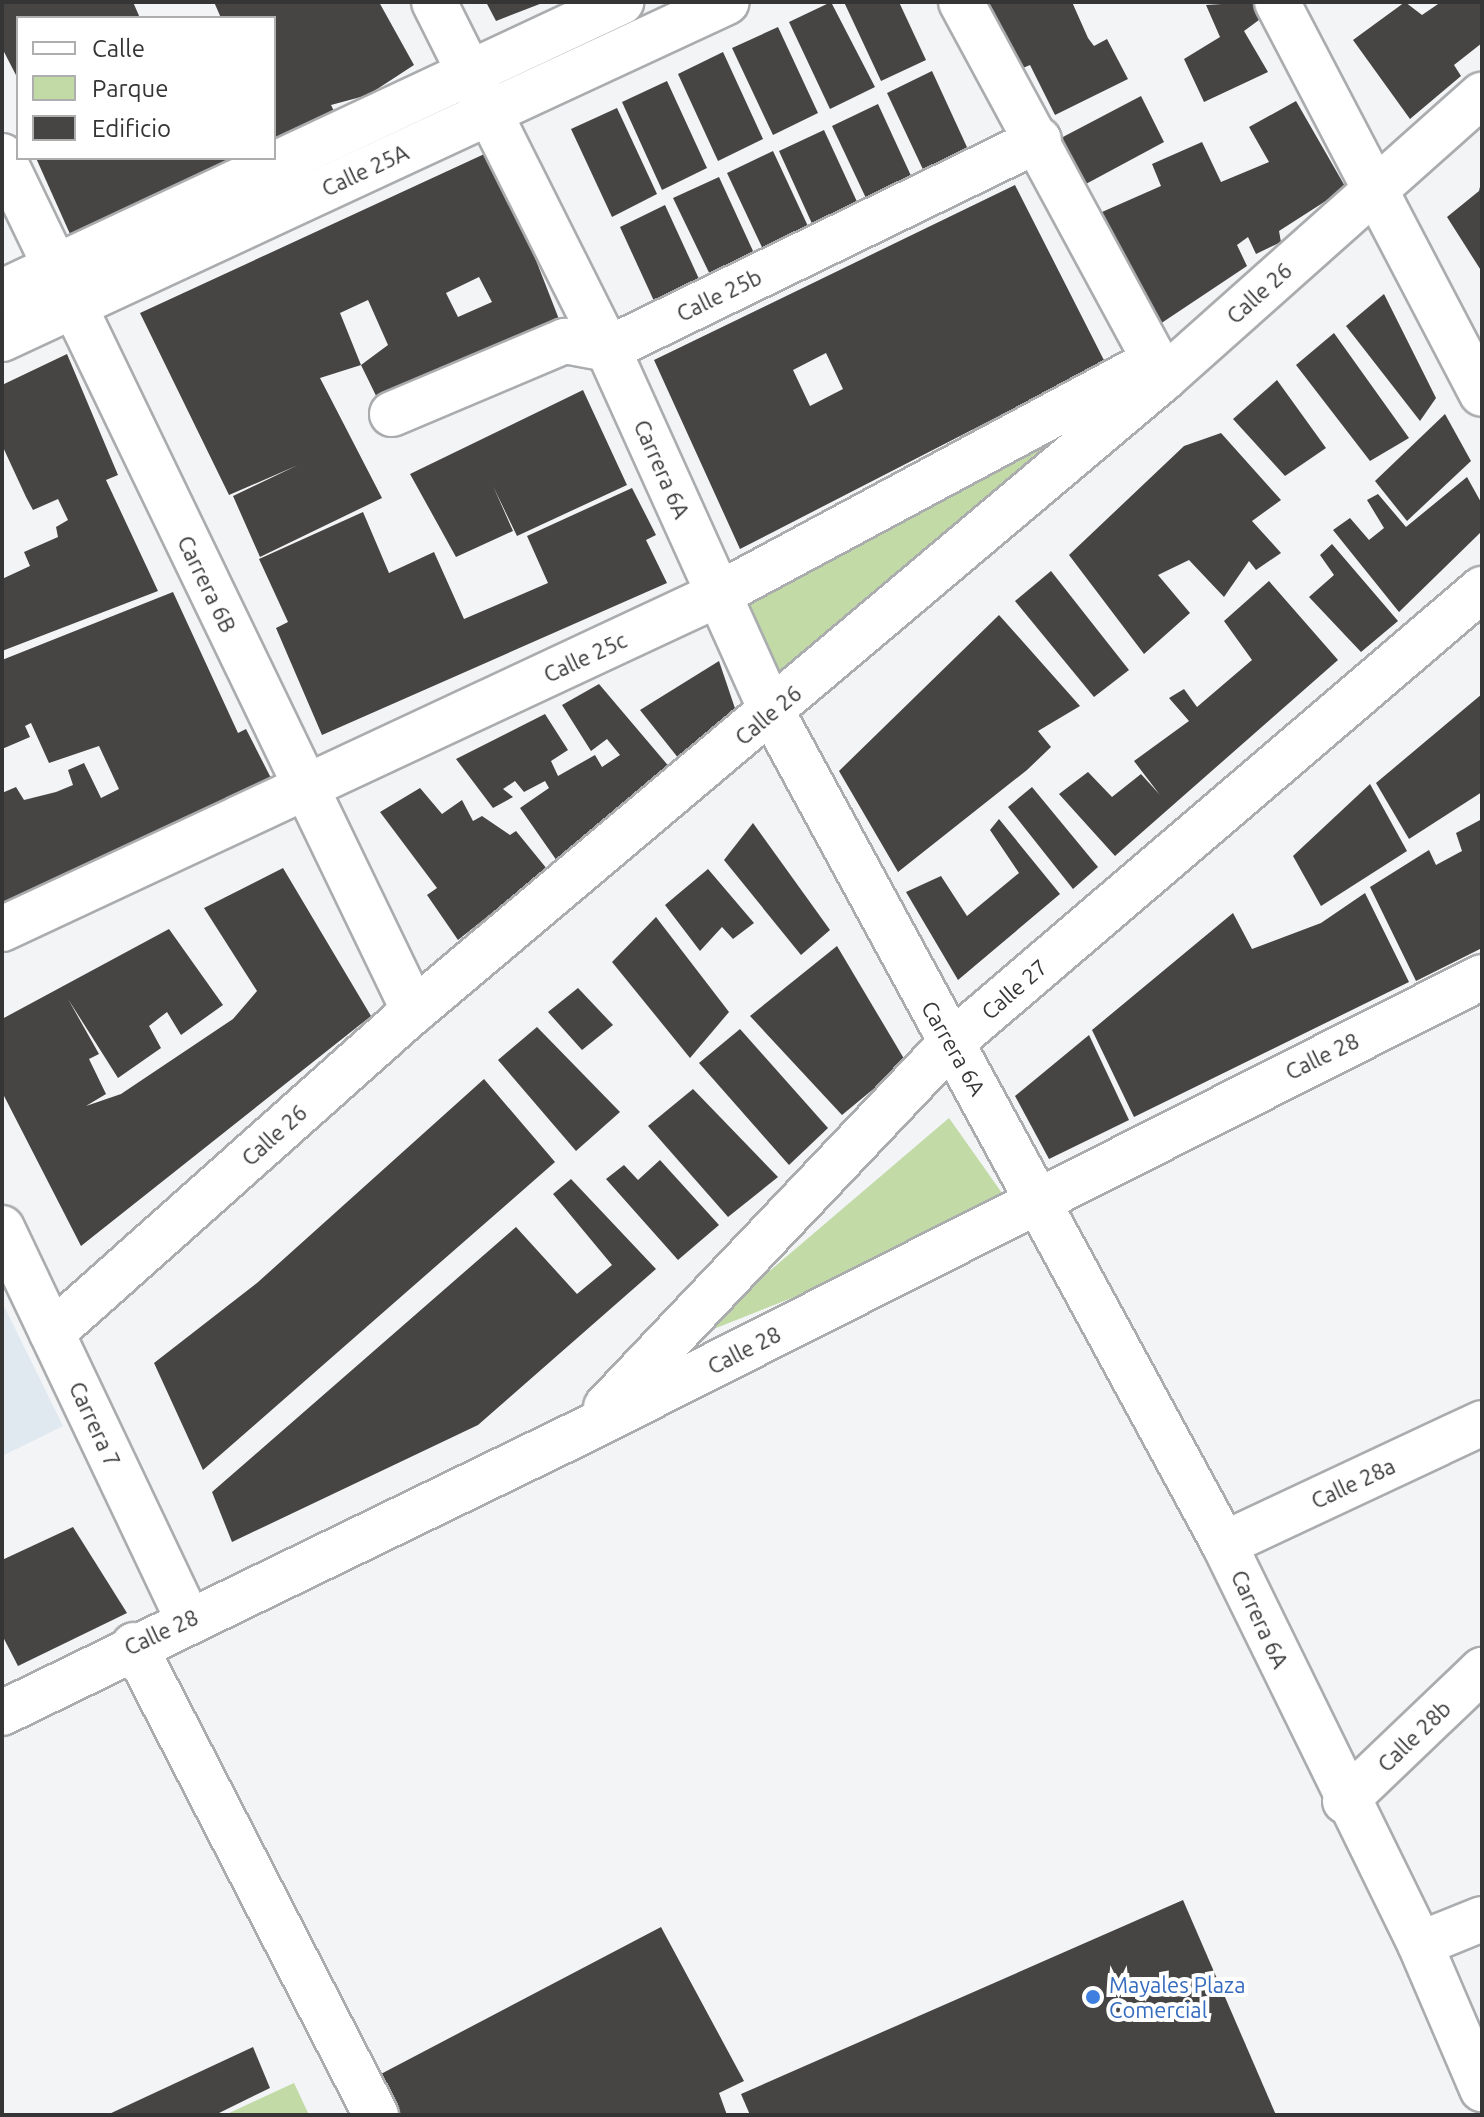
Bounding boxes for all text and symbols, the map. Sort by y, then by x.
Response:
legend [16,16,276,160]
text: Calle [92,35,145,62]
text: Parque [92,75,169,102]
text: Edificio [92,115,171,142]
street label: Calle 25A [317,138,413,202]
street label: Calle 26 [1221,257,1297,329]
street label: Calle 25b [672,263,766,327]
street label: Carrera 6A [629,416,695,522]
street label: Carrera 6B [172,531,242,637]
street label: Calle 25c [539,626,631,688]
street label: Calle 26 [730,680,806,750]
street label: Calle 27 [976,953,1052,1025]
street label: Carrera 6A [916,996,992,1100]
street label: Calle 28 [1281,1027,1363,1085]
street label: Calle 26 [236,1099,312,1171]
street label: Calle 28 [703,1320,785,1380]
street label: Carrera 7 [64,1377,126,1471]
street label: Calle 28a [1307,1452,1399,1514]
street label: Carrera 6A [1226,1566,1294,1672]
street label: Calle 28 [120,1603,202,1661]
street label: Calle 28b [1372,1695,1456,1777]
place label: Mayales Plaza Comercial [1109,1971,1245,2022]
marker: Mayales Plaza Comercial [1084,1988,1102,2006]

